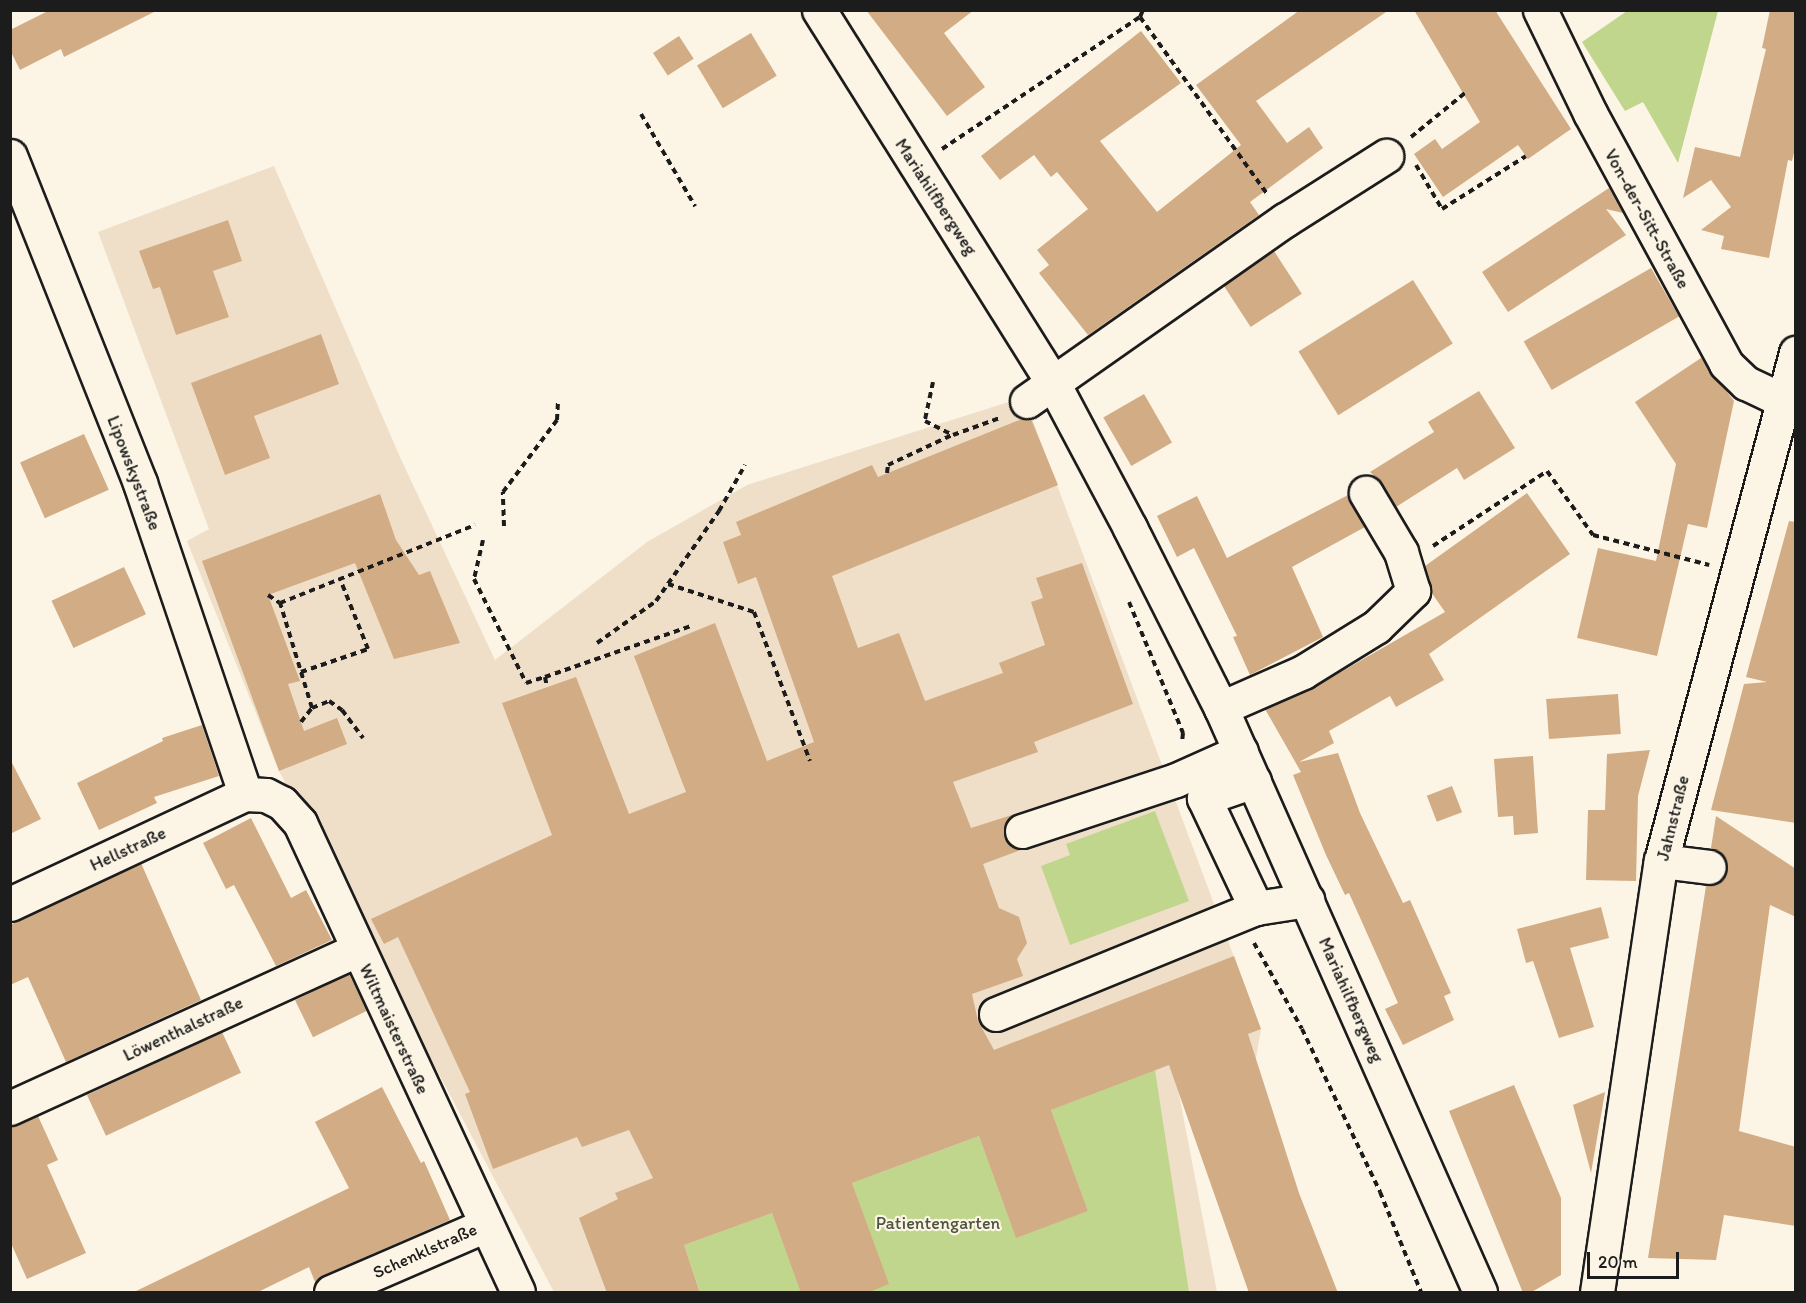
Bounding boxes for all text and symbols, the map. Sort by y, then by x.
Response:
street label: Mariahilfbergweg [890,135,982,259]
street label: Von-der-Sitt-Straße [1600,145,1694,293]
street label: Lipowskystraße [102,413,166,533]
street label: Jahnstraße [1652,773,1694,863]
street label: Hellstraße [87,822,169,876]
street label: Mariahilfbergweg [1314,934,1388,1066]
street label: Wiltmaisterstraße [354,960,434,1098]
street label: Löwenthalstraße [120,992,246,1066]
park label: Patientengarten [876,1212,1000,1234]
street label: Schenklstraße [370,1218,480,1284]
scale bar [1590,1240,1682,1278]
text: 20 m [1598,1251,1638,1273]

